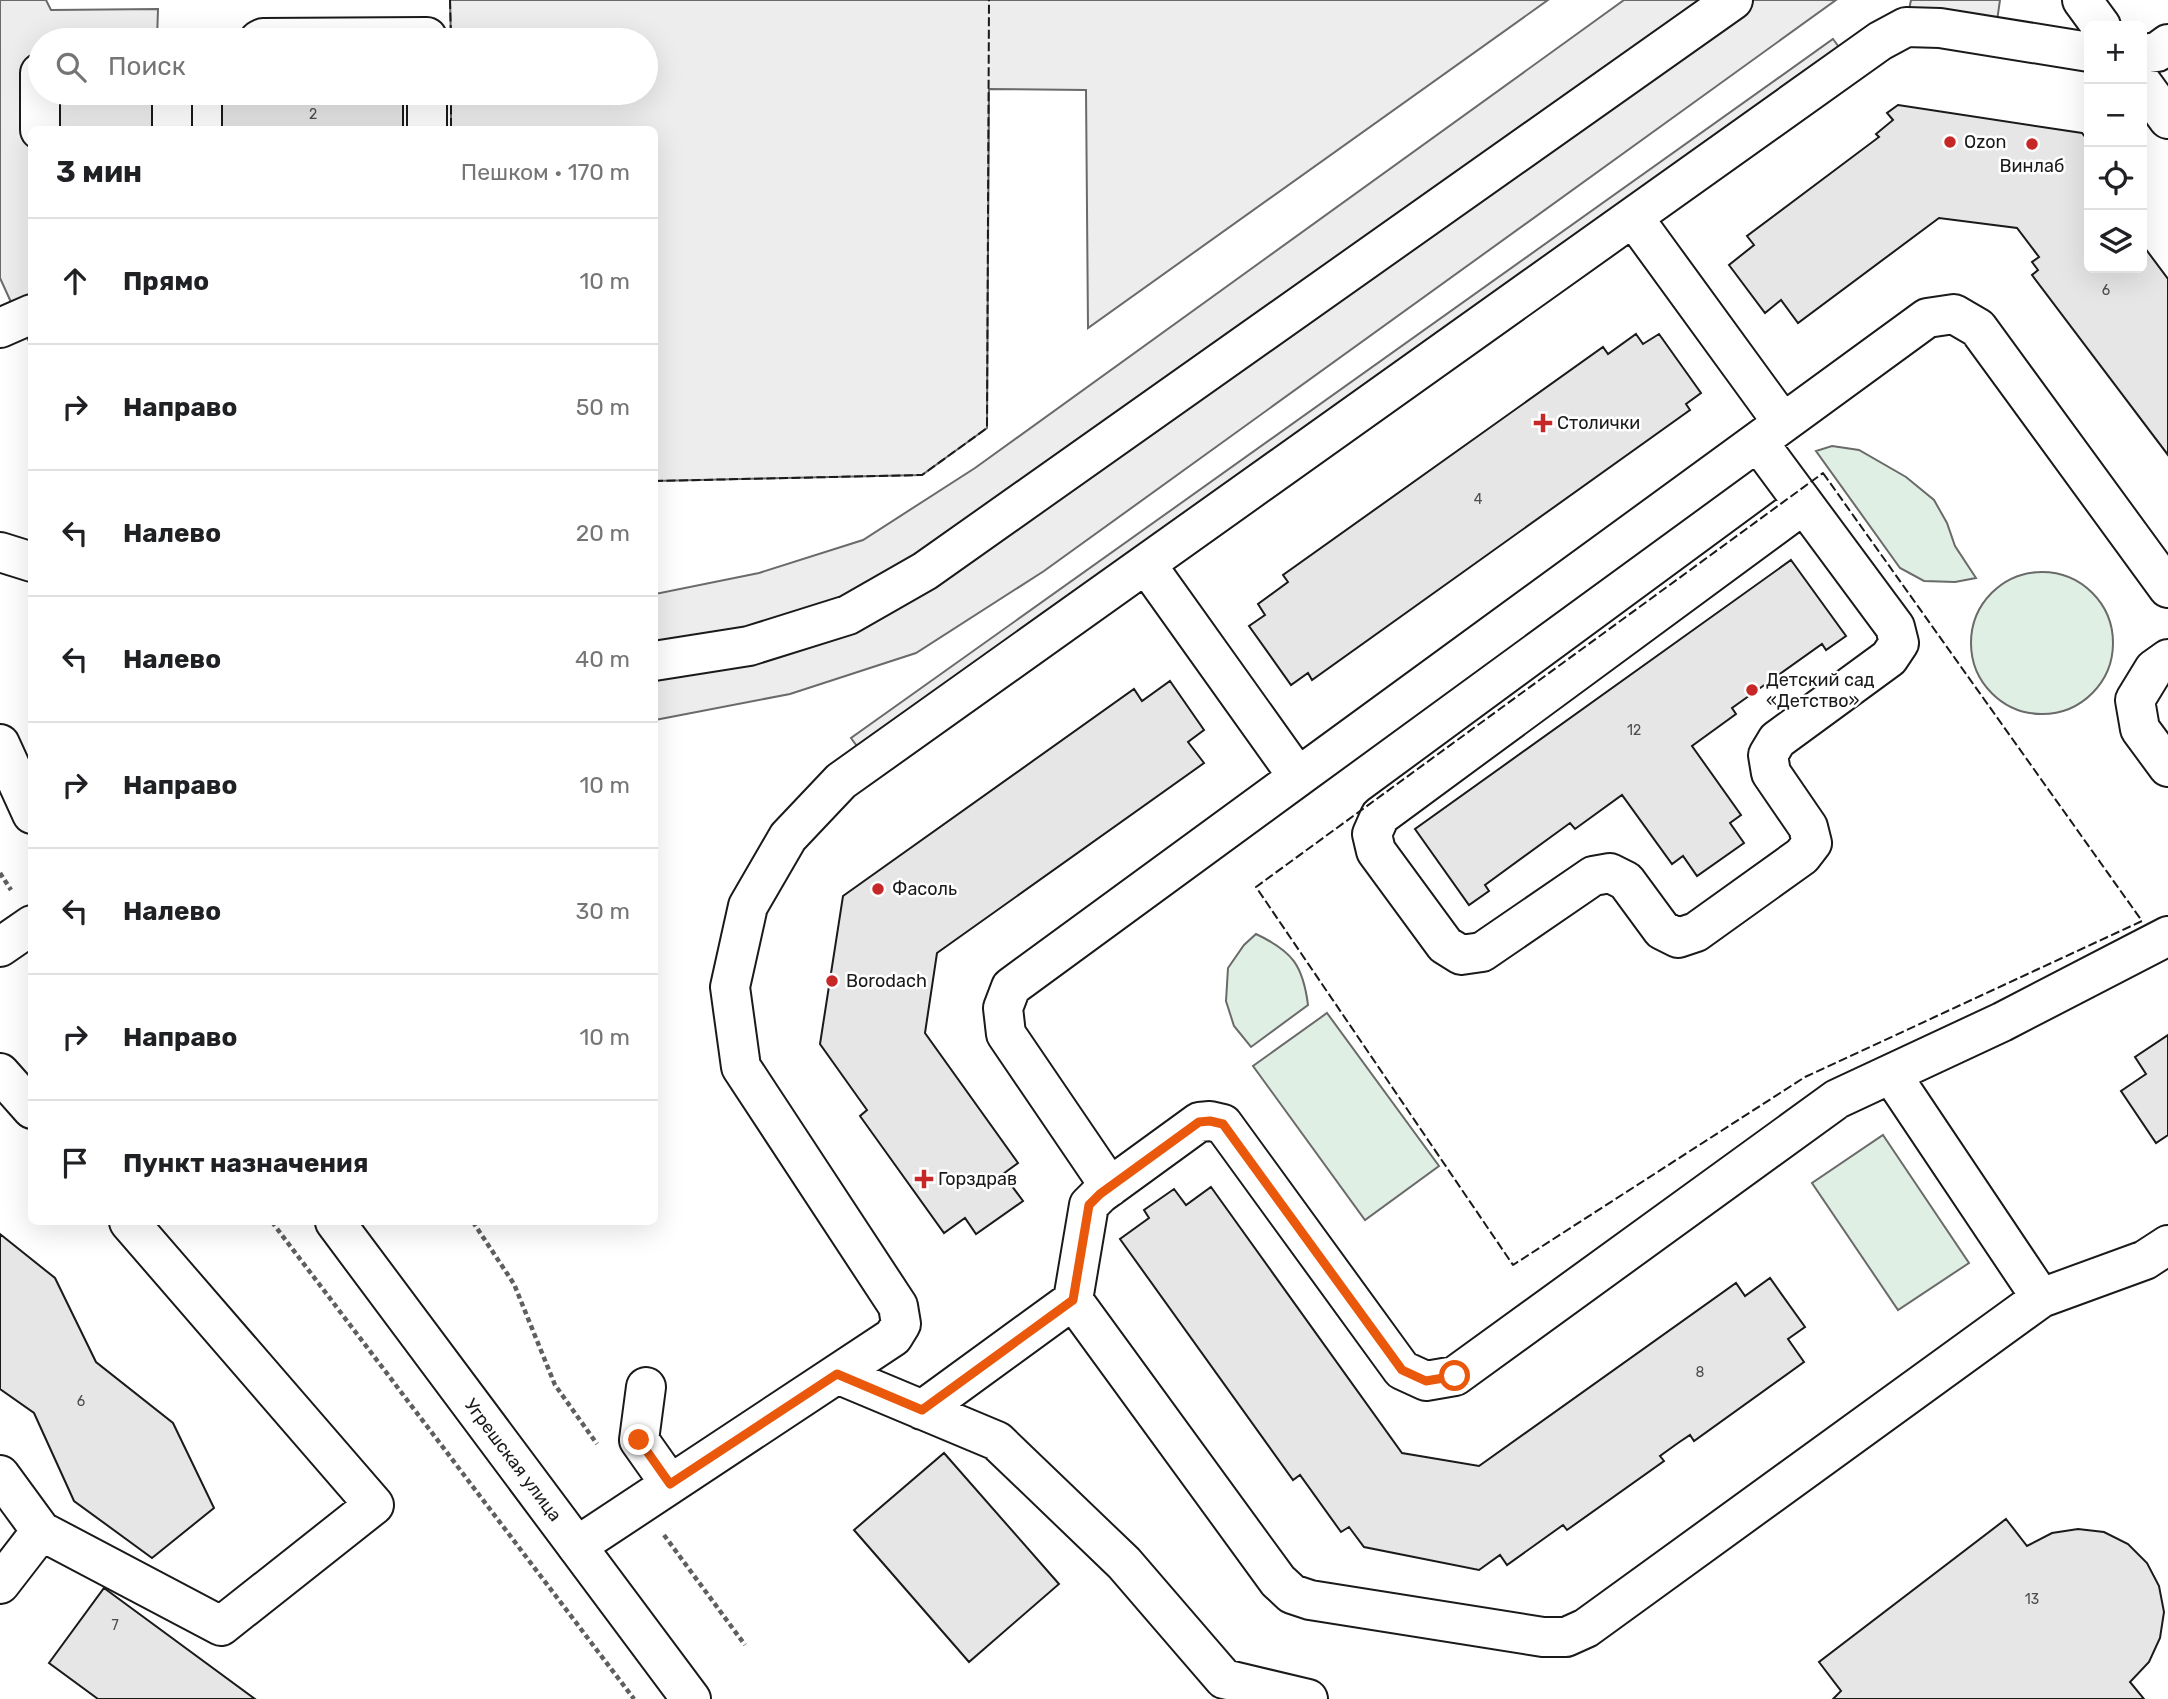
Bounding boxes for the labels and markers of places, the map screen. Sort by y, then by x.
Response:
place label: Ozon [1964,131,2006,153]
marker: Ozon [1942,134,1958,150]
marker: Винлаб [2024,136,2040,152]
place label: Винлаб [2000,155,2064,177]
place label: Столички [1557,412,1640,434]
marker: Столички [1535,415,1551,431]
place label: Детский сад «Детство» [1766,669,1875,712]
marker: Детский сад «Детство» [1744,682,1760,698]
place label: Фасоль [892,878,957,900]
marker: Фасоль [870,881,886,897]
place label: Borodach [846,970,927,992]
marker: Borodach [824,973,840,989]
place label: Горздрав [938,1168,1017,1190]
marker: Горздрав [916,1171,932,1187]

